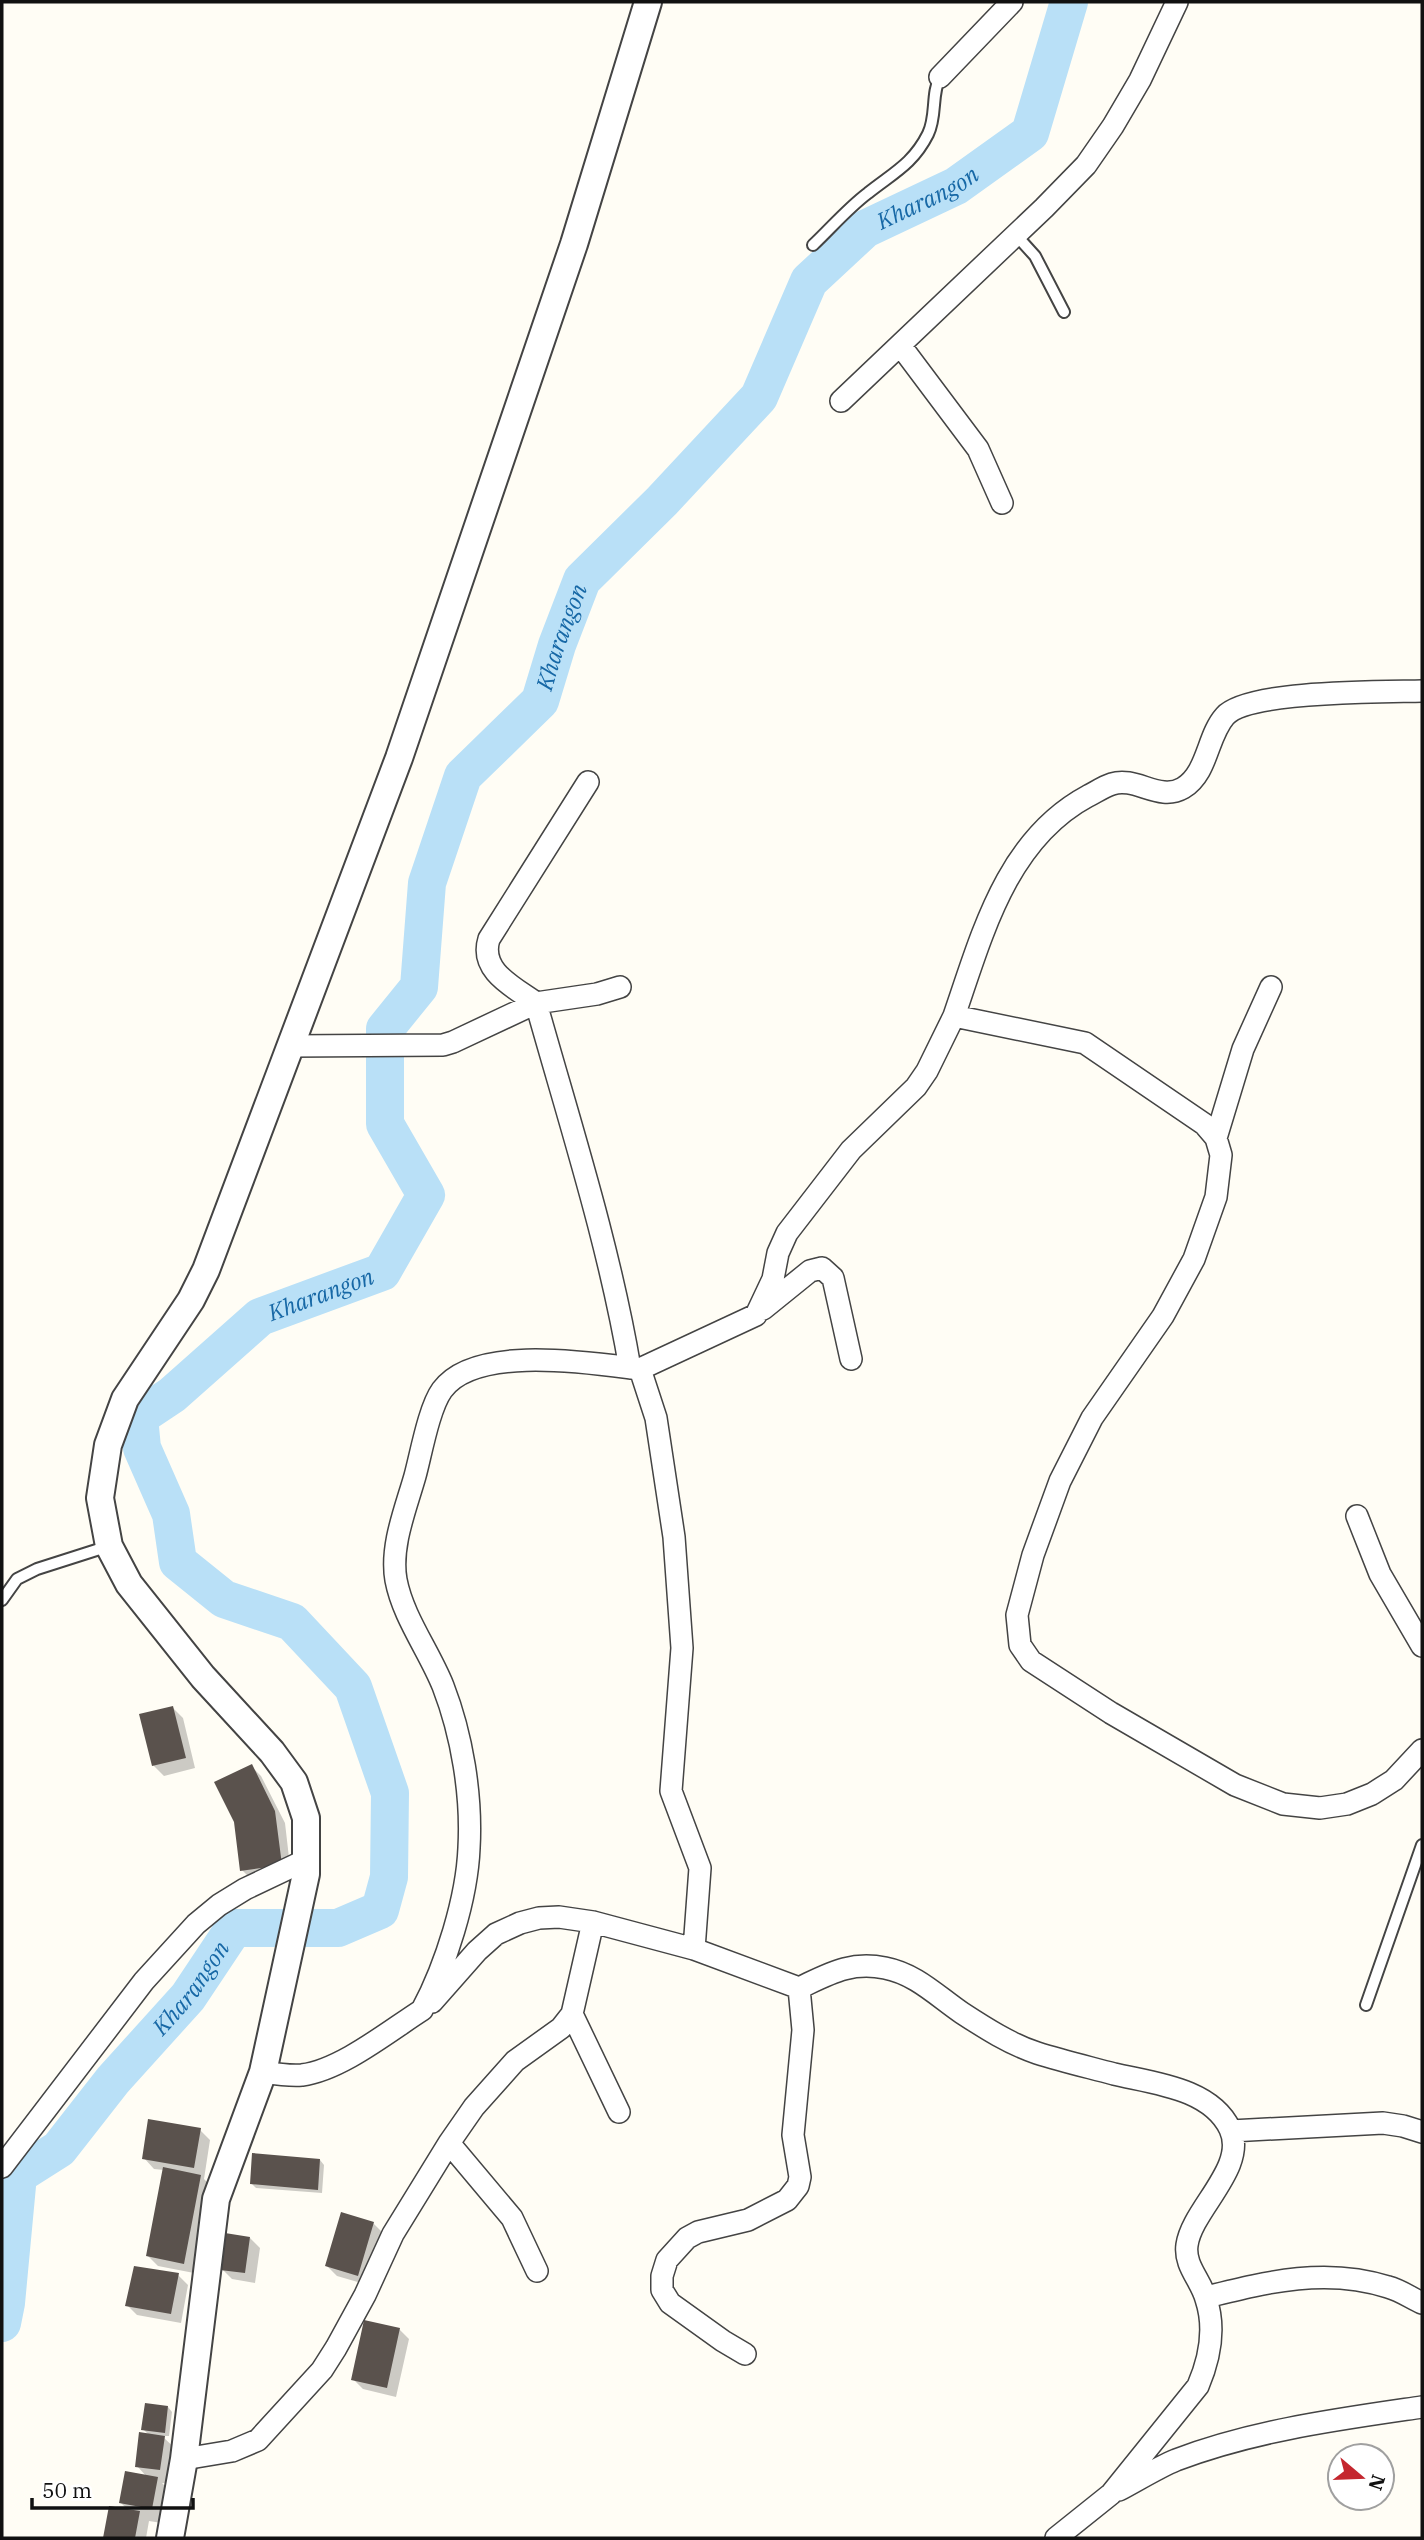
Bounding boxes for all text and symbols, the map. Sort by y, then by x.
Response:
water label: Kharangon [870,159,984,236]
water label: Kharangon [528,579,593,694]
water label: Kharangon [263,1260,378,1327]
water label: Kharangon [144,1935,235,2042]
north arrow [1326,2442,1396,2512]
scale bar [32,2466,192,2510]
text: N [1363,2472,1391,2494]
text: 50 m [42,2476,92,2504]

